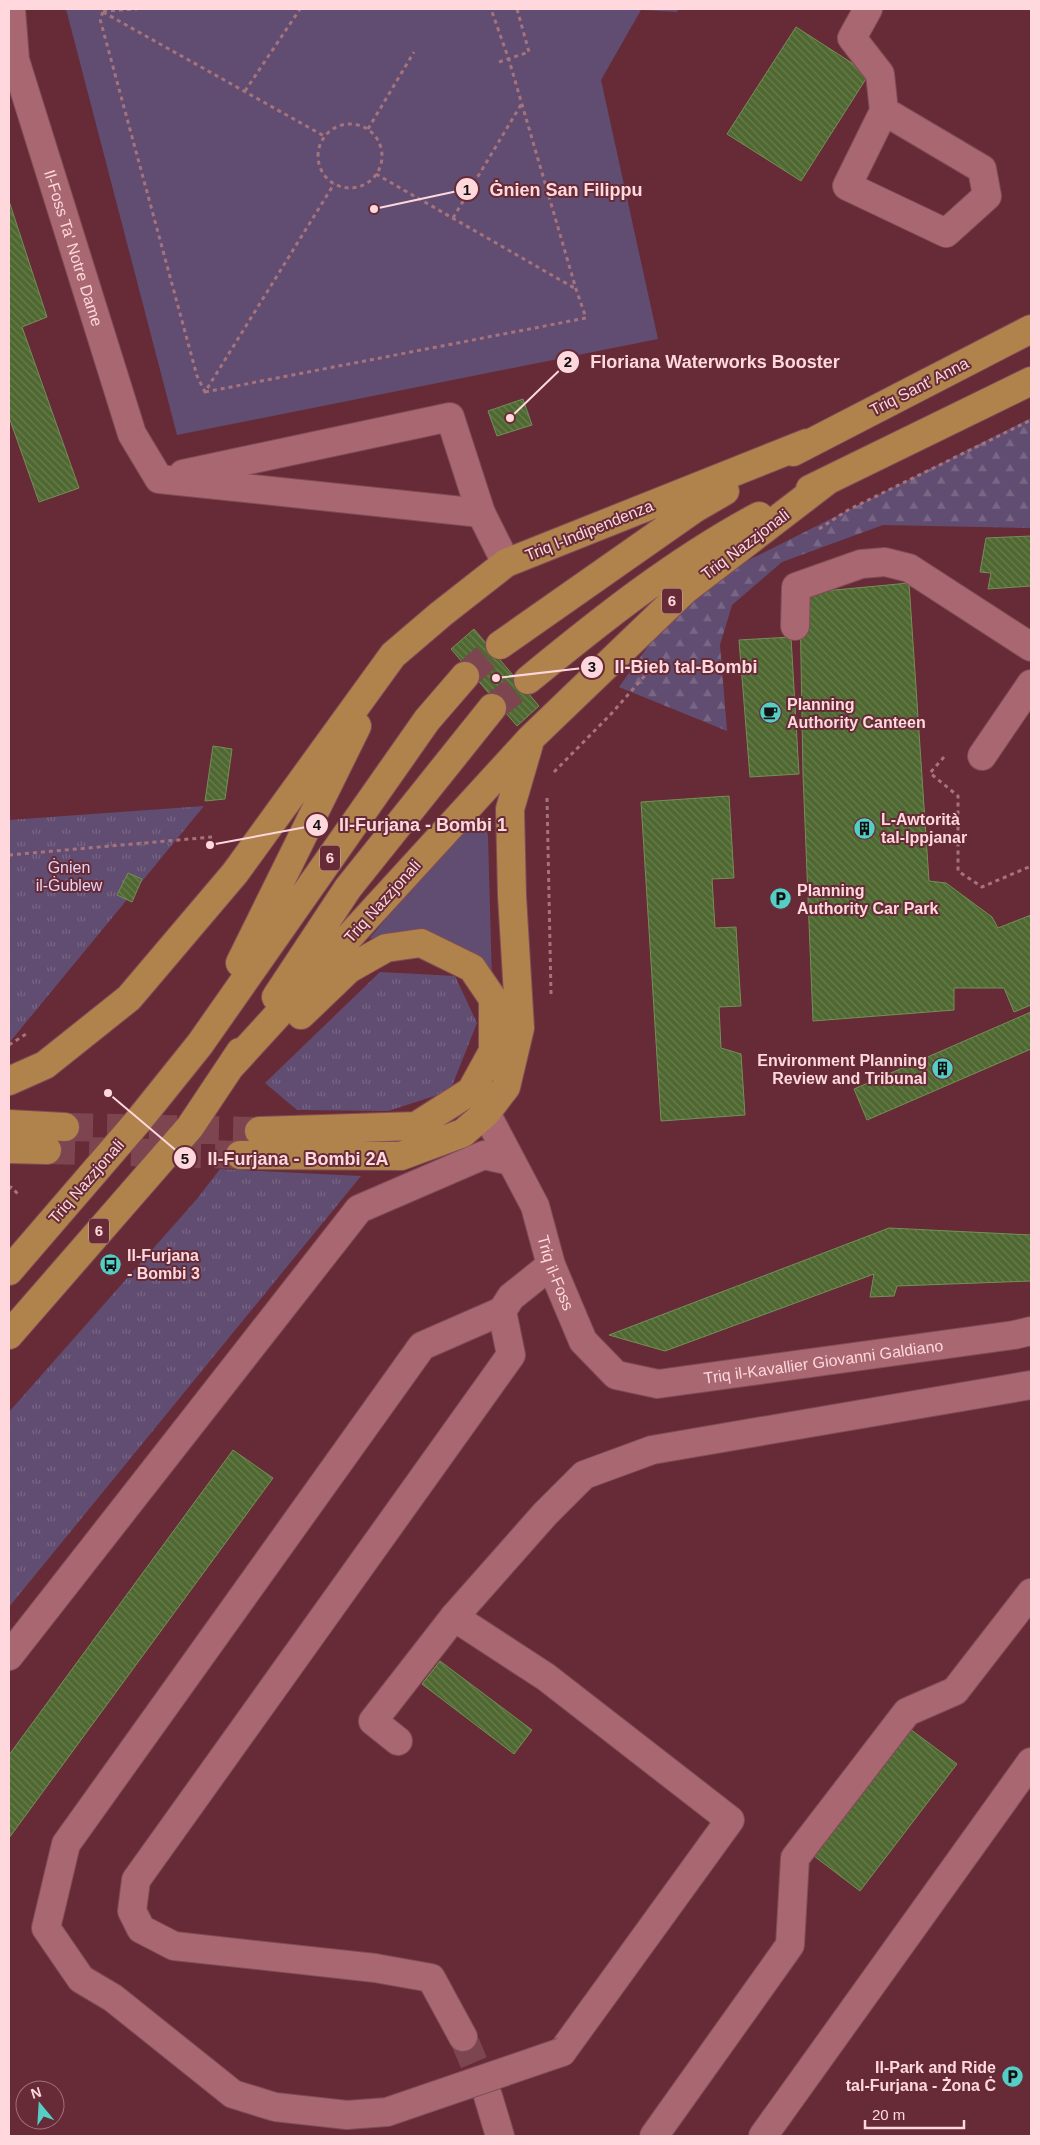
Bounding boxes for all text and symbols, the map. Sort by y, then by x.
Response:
street label: Il-Foss Ta' Notre Dame [41,168,106,328]
callout: Ġnien San Filippu [454,173,652,206]
text: Ġnien San Filippu [490,180,643,200]
text: 1 [463,181,471,198]
callout: Floriana Waterworks Booster [556,345,850,378]
text: Floriana Waterworks Booster [590,352,840,372]
text: 2 [564,353,572,370]
street label: Triq Sant' Anna [867,354,971,419]
street label: Triq l-Indipendenza [523,497,656,564]
street label: Triq Nazzjonali [698,506,792,583]
road number: 6 [662,588,682,614]
callout: Il-Bieb tal-Bombi [579,650,767,683]
text: Il-Bieb tal-Bombi [615,657,758,677]
text: 3 [588,658,596,675]
place label: Planning Authority Canteen [787,696,926,731]
cafe icon: Planning Authority Canteen [759,701,783,725]
callout: Il-Furjana - Bombi 1 [304,808,517,841]
place label: L-Awtorità tal-Ippjanar [881,811,967,846]
text: Il-Furjana - Bombi 1 [339,815,507,835]
text: 4 [313,816,322,833]
building icon: L-Awtorità tal-Ippjanar [853,816,877,840]
road number: 6 [320,846,340,870]
park label: Ġnien il-Ġublew [36,857,103,894]
street label: Triq Nazzjonali [341,857,424,946]
place label: Planning Authority Car Park [797,882,938,917]
parking icon: Planning Authority Car Park [769,887,793,911]
place label: Environment Planning Review and Tribunal [757,1052,927,1087]
building icon: Environment Planning Review and Tribunal [931,1057,955,1081]
street label: Triq Nazzjonali [45,1136,127,1227]
callout: Il-Furjana - Bombi 2A [173,1142,399,1175]
text: Il-Furjana - Bombi 2A [207,1149,389,1169]
text: 5 [181,1150,189,1167]
road number: 6 [89,1218,109,1244]
street label: Triq il-Foss [534,1233,577,1313]
place label: Il-Furjana - Bombi 3 [127,1247,200,1282]
bus stop icon: Il-Furjana - Bombi 3 [99,1252,123,1276]
street label: Triq il-Kavallier Giovanni Galdiano [703,1337,944,1387]
place label: Il-Park and Ride tal-Furjana - Żona Ċ [846,2059,996,2094]
parking icon: Il-Park and Ride tal-Furjana - Żona Ċ [1000,2064,1024,2088]
north arrow [15,2080,65,2130]
text: N [29,2083,43,2102]
scale bar [865,2098,964,2130]
text: 20 m [872,2106,905,2123]

